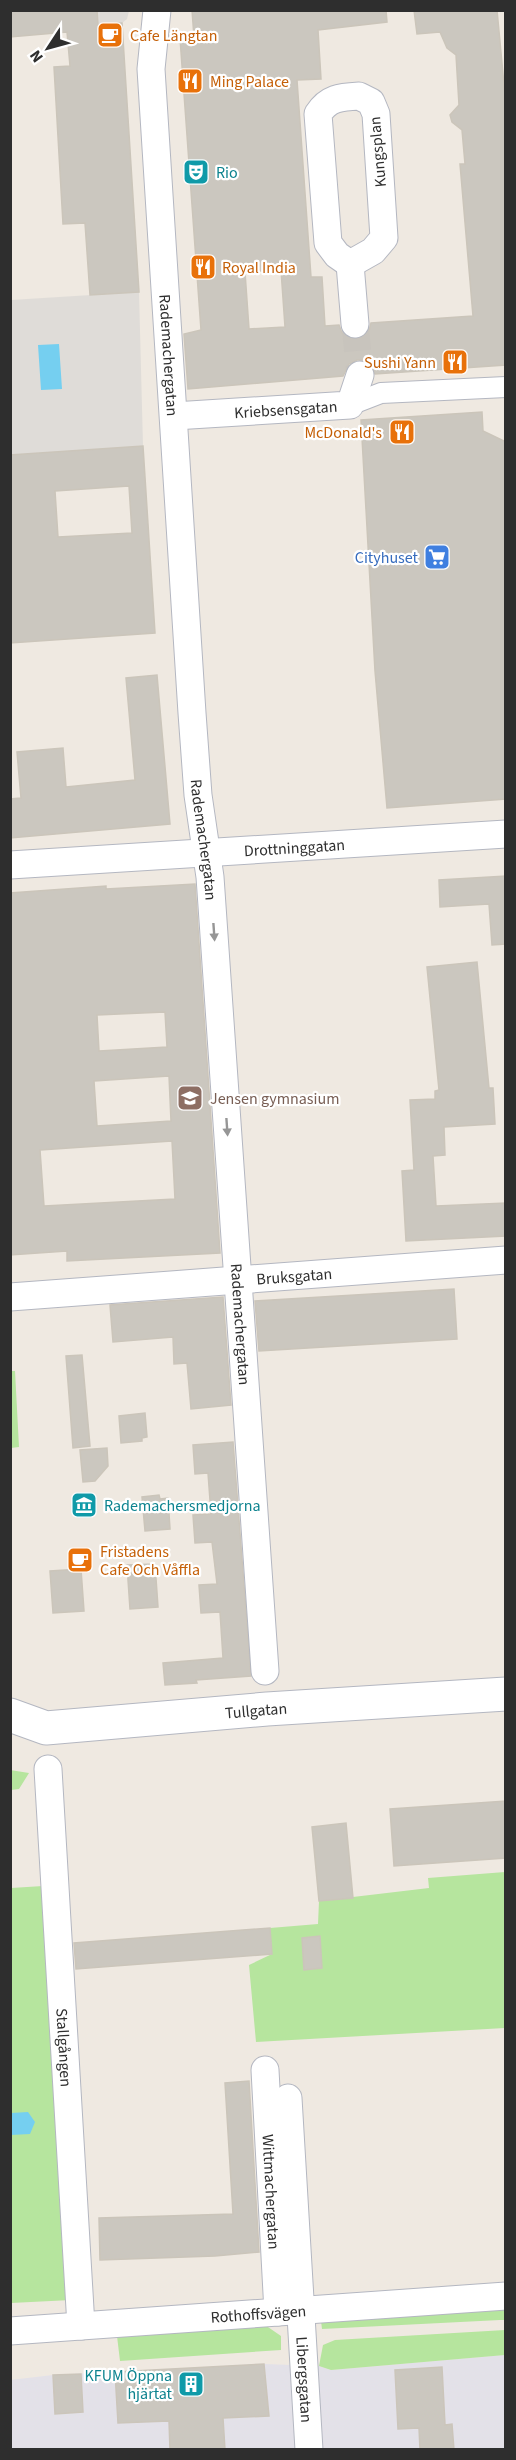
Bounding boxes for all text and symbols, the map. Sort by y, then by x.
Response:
north arrow [18,18,78,78]
cafe icon: Cafe Längtan [95,20,125,50]
place label: Cafe Längtan [130,25,217,47]
text: N [25,45,49,67]
restaurant icon: Ming Palace [175,66,205,96]
place label: Ming Palace [210,71,289,93]
street label: Kungsplan [364,116,392,188]
theatre icon: Rio [181,157,211,187]
place label: Rio [216,162,238,184]
restaurant icon: Royal India [188,252,218,282]
place label: Royal India [222,257,296,279]
street label: Rademachergatan [153,293,183,417]
restaurant icon: Sushi Yann [440,347,470,377]
place label: Sushi Yann [364,352,436,374]
street label: Kriebsensgatan [234,396,338,424]
restaurant icon: McDonald's [387,417,417,447]
place label: McDonald's [304,422,382,444]
supermarket icon: Cityhuset [422,542,452,572]
place label: Cityhuset [355,547,419,569]
street label: Rademachergatan [185,778,222,901]
street label: Drottninggatan [243,834,346,862]
one-way arrow [209,923,218,942]
school or university icon: Jensen gymnasium [175,1083,205,1113]
place label: Jensen gymnasium [210,1088,339,1110]
one-way arrow [222,1117,232,1136]
street label: Rademachergatan [225,1263,255,1386]
street label: Bruksgatan [256,1263,333,1291]
museum icon: Rademachersmedjorna [69,1490,99,1520]
place label: Rademachersmedjorna [104,1495,260,1517]
place label: Fristadens Cafe Och Våffla [100,1541,200,1581]
cafe icon: Fristadens Cafe Och Våffla [65,1545,95,1575]
street label: Tullgatan [224,1698,288,1725]
street label: Stallgången [50,2008,77,2088]
street label: Wittmachergatan [256,2134,285,2250]
street label: Rothoffsvägen [210,2300,307,2329]
street label: Libergsgatan [290,2336,317,2423]
place label: KFUM Öppna hjärtat [84,2365,173,2405]
building icon: KFUM Öppna hjärtat [176,2369,206,2399]

